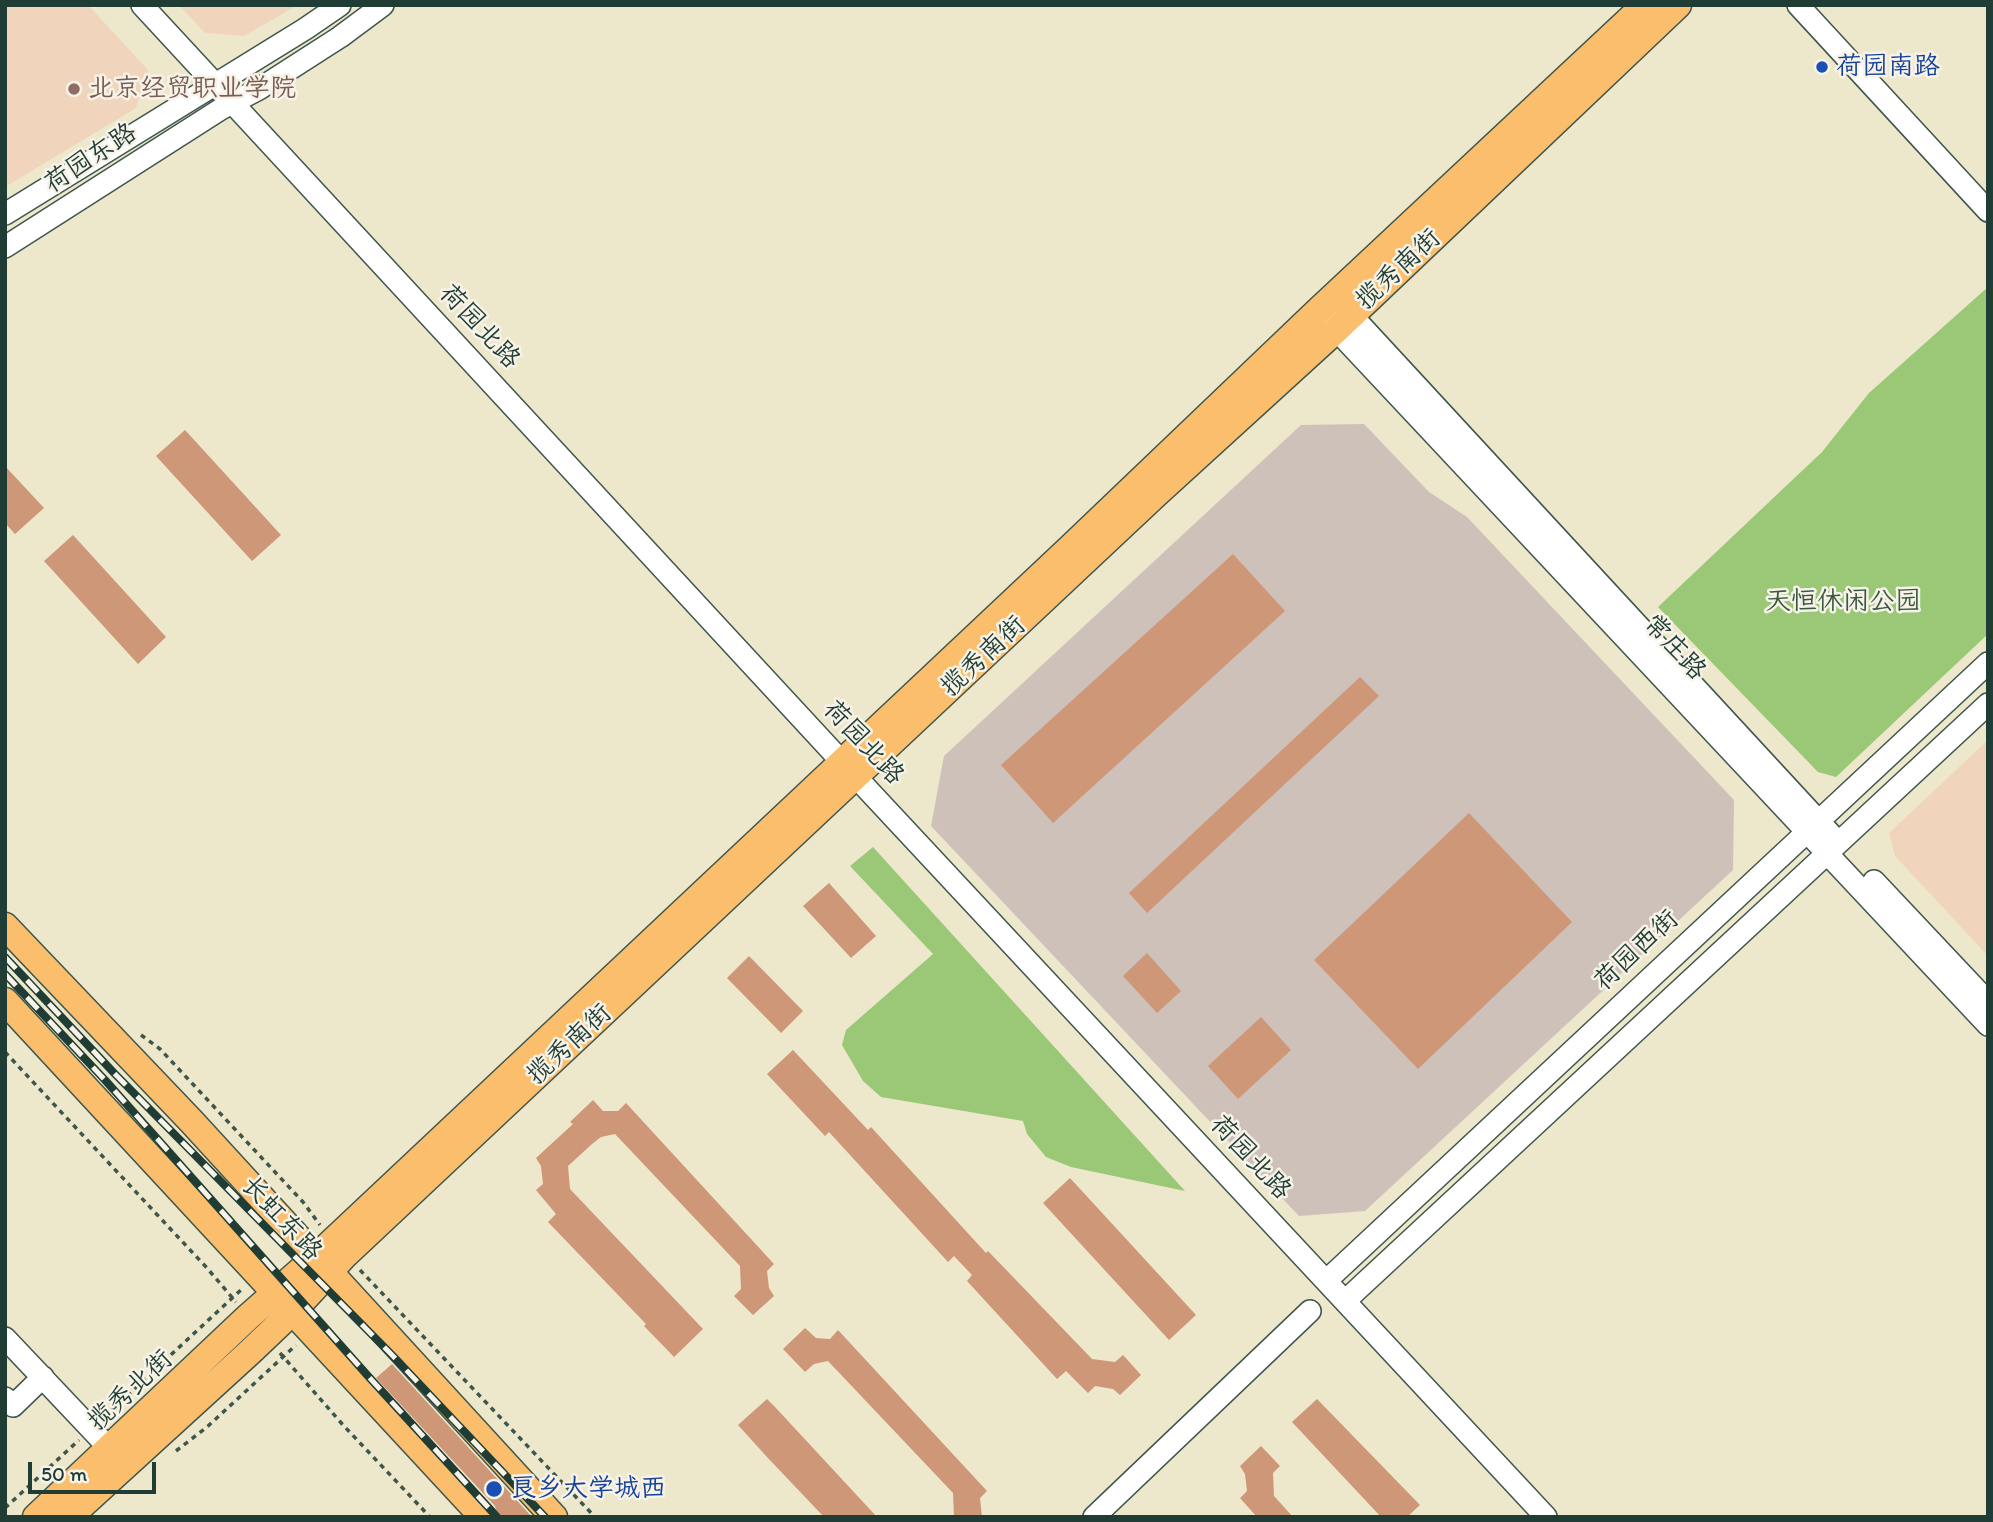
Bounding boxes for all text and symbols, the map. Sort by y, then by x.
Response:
place label: 荷园南路 [1836,51,1940,83]
marker: 荷园南路 [1814,59,1830,75]
place label: 北京经贸职业学院 [88,73,296,105]
marker: 北京经贸职业学院 [66,81,82,97]
street label: 荷园东路 [39,118,143,200]
street label: 揽秀南街 [1350,223,1448,317]
street label: 荷园北路 [432,278,526,376]
park label: 天恒休闲公园 [1765,586,1921,618]
street label: 常庄路 [1636,609,1712,687]
street label: 揽秀南街 [935,610,1033,704]
street label: 荷园北路 [816,694,910,792]
street label: 荷园西街 [1588,904,1686,998]
street label: 揽秀南街 [521,998,619,1092]
street label: 荷园北路 [1203,1109,1297,1207]
street label: 长虹东路 [234,1170,328,1268]
street label: 揽秀北街 [82,1344,180,1438]
scale bar [32,1448,159,1492]
text: 50 m [41,1461,87,1486]
place label: 良乡大学城西 [510,1473,666,1505]
marker: 良乡大学城西 [484,1479,504,1499]

